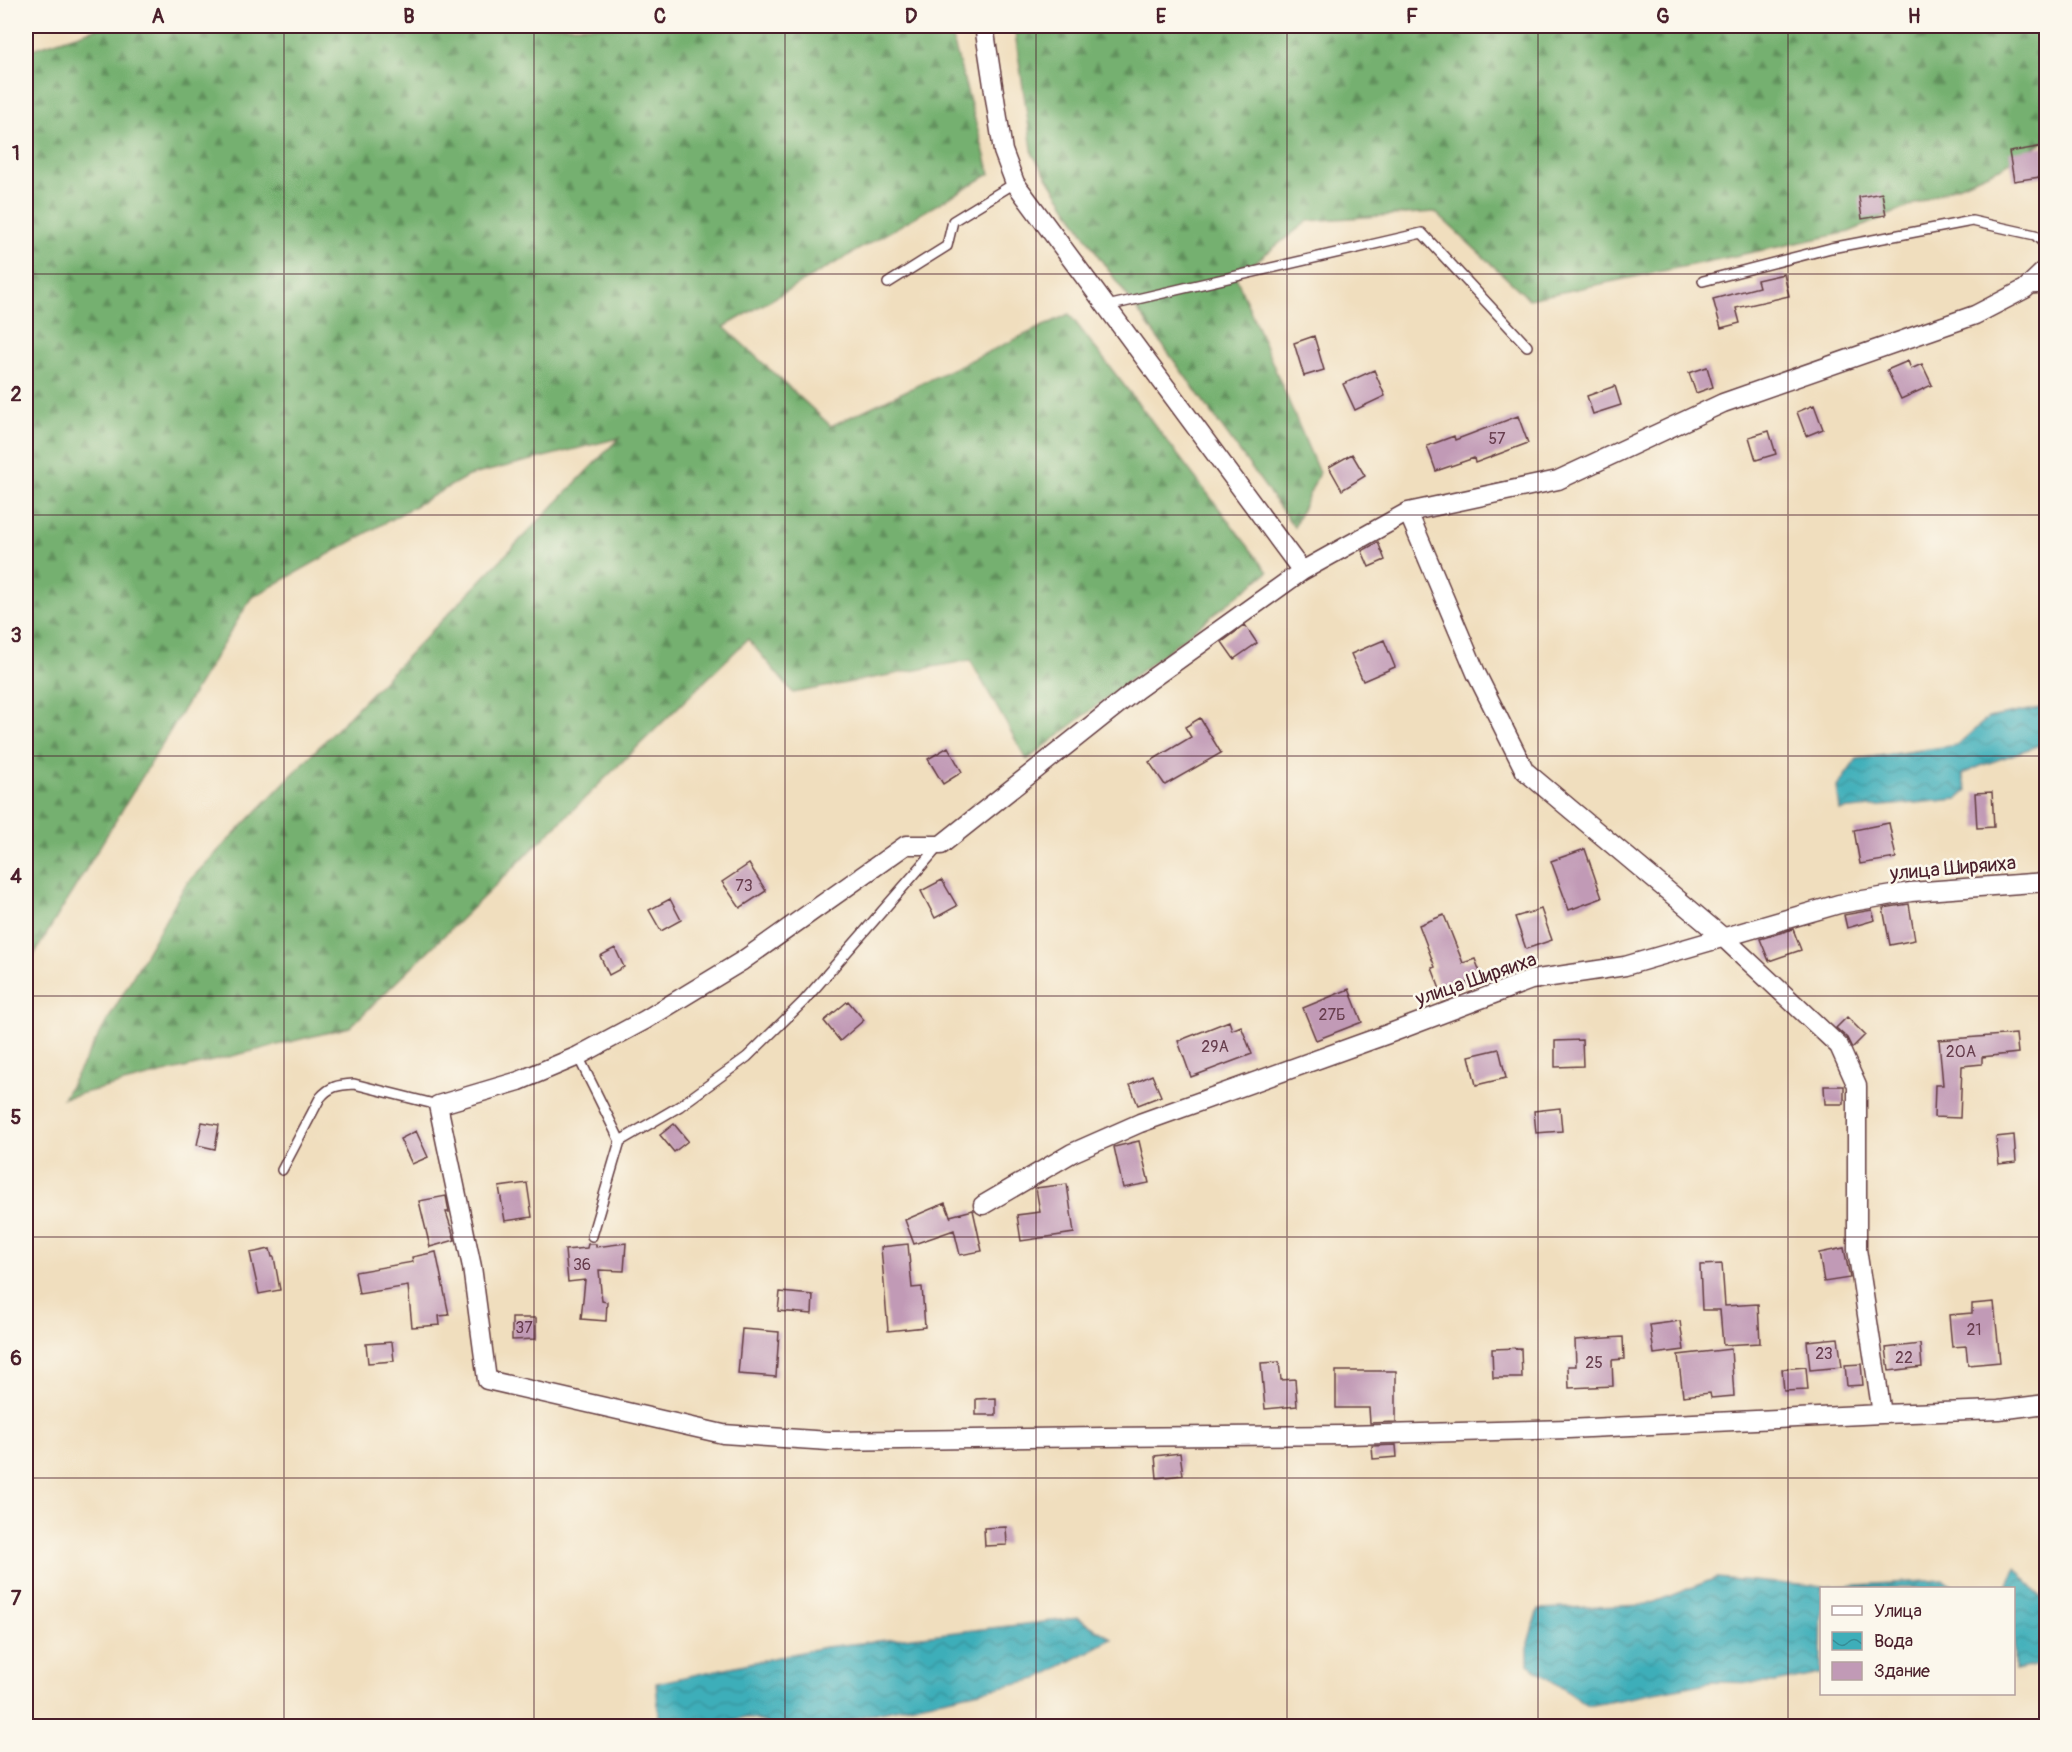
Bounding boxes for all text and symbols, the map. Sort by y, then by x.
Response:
text: A [152,4,165,29]
text: B [403,4,415,29]
text: C [654,4,666,29]
text: D [905,4,918,29]
text: E [1156,4,1167,29]
text: F [1406,4,1418,29]
text: G [1656,4,1670,29]
text: H [1908,4,1921,29]
text: 1 [12,141,20,166]
text: 2 [10,382,22,407]
house number: 57 [1488,429,1506,449]
text: 3 [10,623,22,648]
street label: улица Ширяиха [1888,850,2017,886]
text: 4 [10,864,22,889]
house number: 73 [735,876,753,896]
street label: улица Ширяиха [1411,947,1540,1012]
house number: 27Б [1318,1005,1346,1025]
house number: 29А [1201,1037,1229,1057]
house number: 20А [1946,1042,1976,1062]
text: 5 [11,1105,22,1130]
house number: 36 [573,1255,591,1275]
house number: 37 [515,1318,533,1338]
house number: 21 [1966,1320,1982,1340]
house number: 23 [1815,1344,1833,1364]
text: 6 [10,1346,22,1371]
house number: 22 [1895,1348,1913,1368]
house number: 25 [1585,1353,1603,1373]
text: 7 [11,1586,22,1611]
legend [1820,1587,2015,1695]
text: Улица [1874,1600,1922,1623]
text: Вода [1874,1630,1913,1653]
text: Здание [1874,1660,1930,1683]

